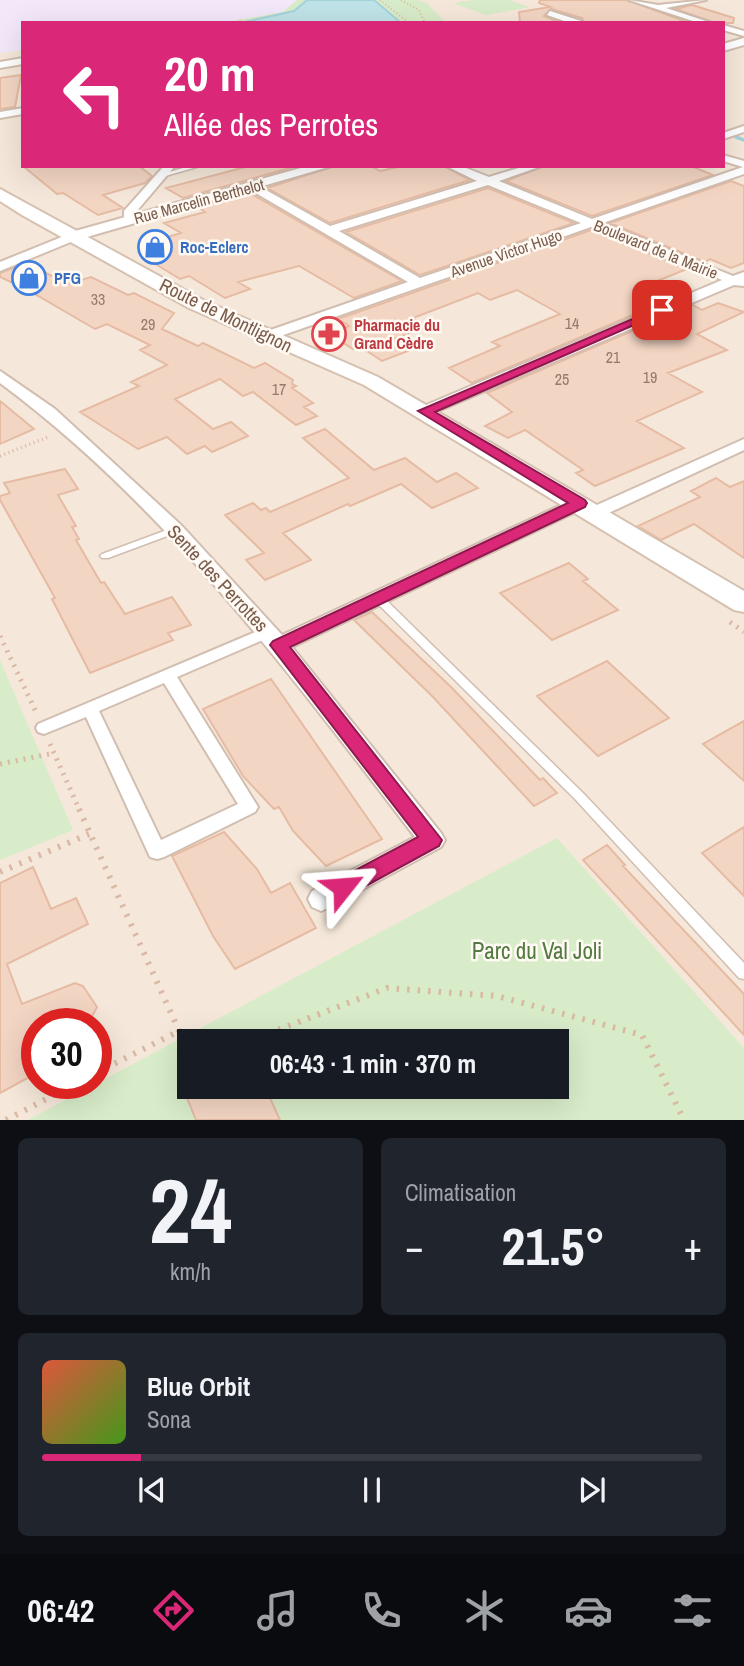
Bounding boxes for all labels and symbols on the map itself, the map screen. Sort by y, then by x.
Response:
street label: Rue Marcelin Berthelot [131,173,267,229]
street label: Boulevard de la Mairie [591,214,721,284]
street label: Avenue Victor Hugo [446,224,565,283]
shop icon: Roc-Eclerc [136,228,174,266]
place label: Roc-Eclerc [180,236,249,258]
shop icon: PFG [10,259,48,297]
place label: PFG [54,267,81,289]
street label: Route de Montlignon [155,272,297,358]
pin [632,280,692,340]
house number: 33 [91,288,105,310]
house number: 14 [565,312,579,334]
house number: 29 [141,313,155,335]
place label: Pharmacie du Grand Cèdre [354,314,440,354]
pharmacy icon: Pharmacie du Grand Cèdre [310,315,348,353]
house number: 21 [606,346,621,368]
house number: 19 [643,366,657,388]
house number: 25 [555,368,569,390]
house number: 17 [272,378,286,400]
street label: Sente des Perrottes [162,519,275,637]
position arrow [306,850,380,924]
park label: Parc du Val Joli [472,935,602,966]
speed limit sign: 30 [21,1008,112,1099]

